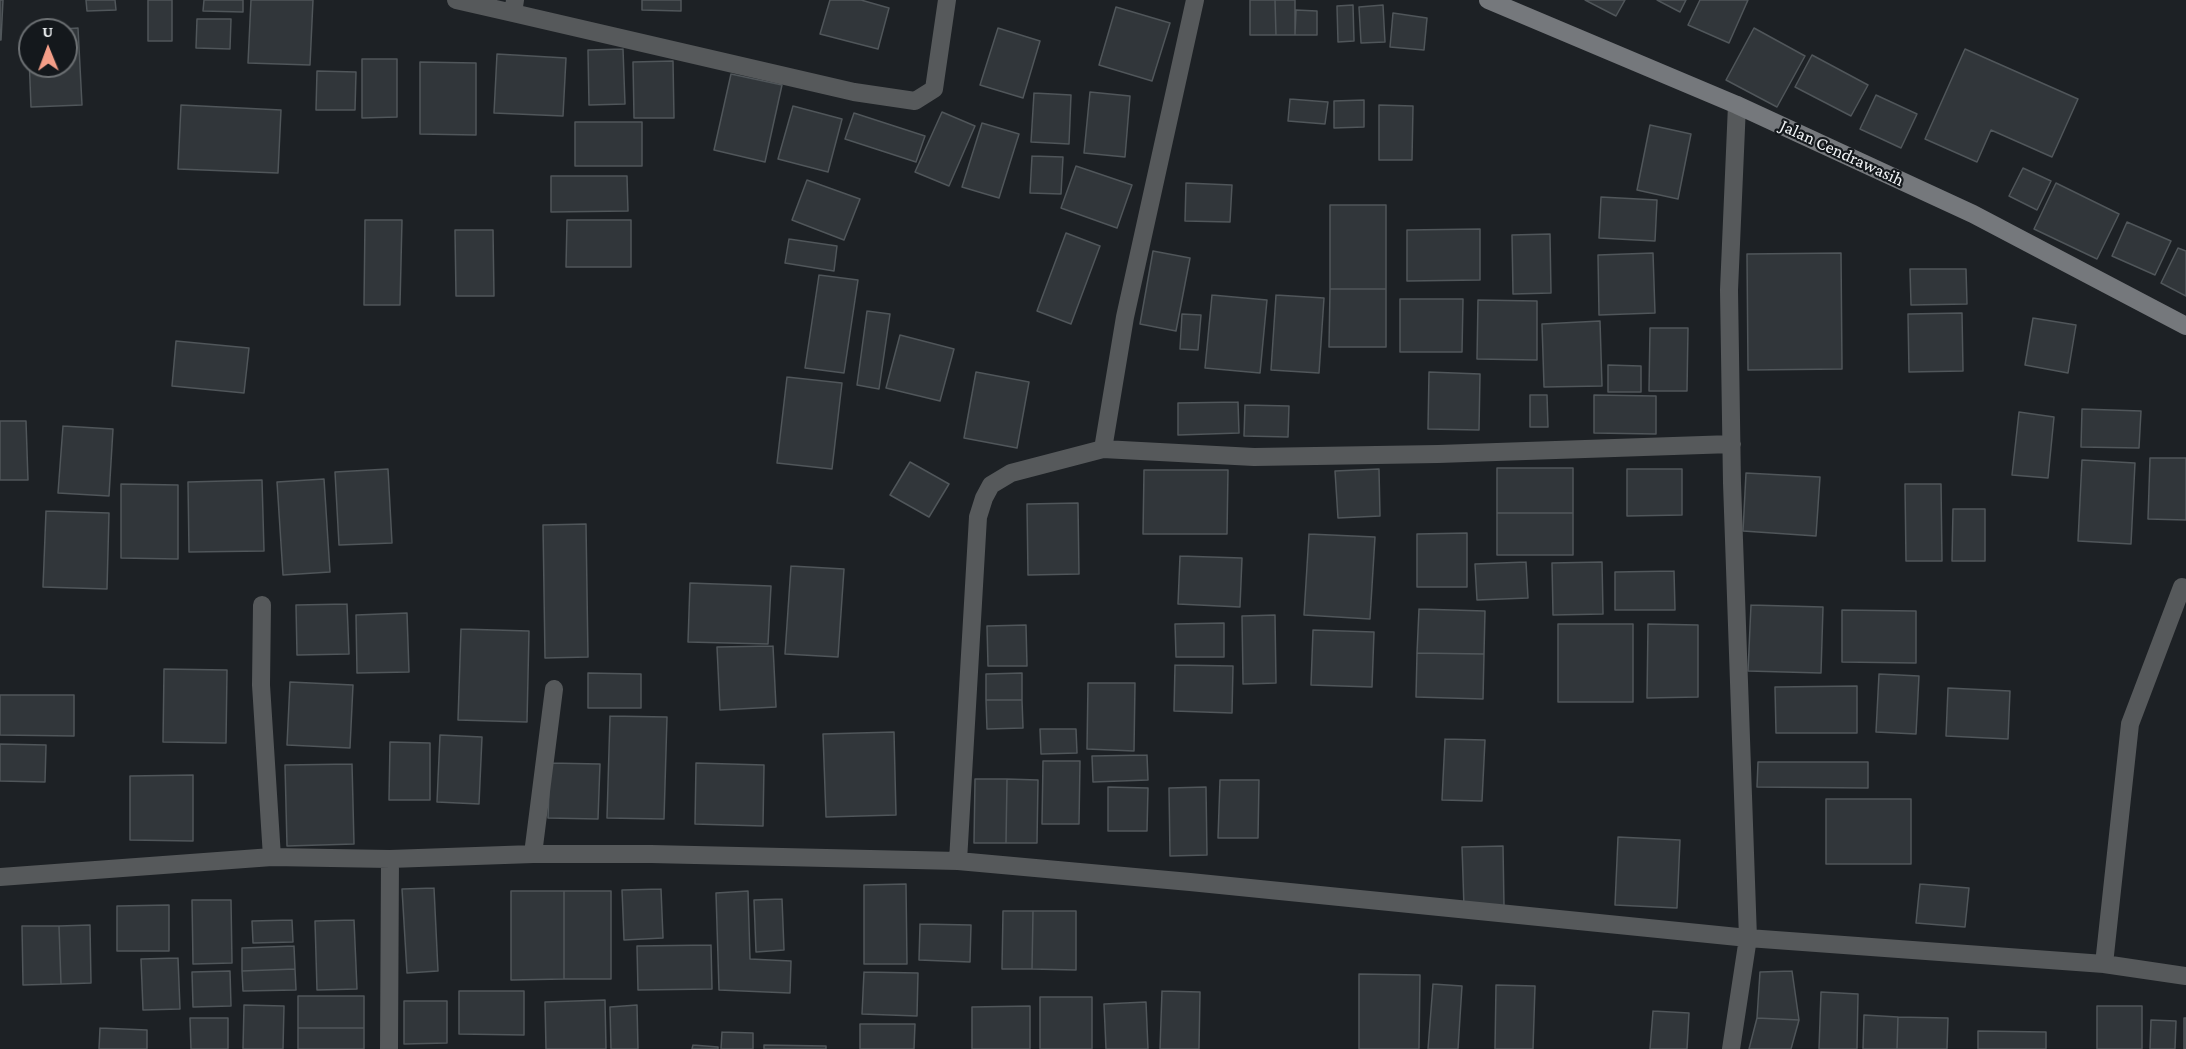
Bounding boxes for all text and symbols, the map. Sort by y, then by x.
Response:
north arrow [18,18,78,78]
text: U [42,23,53,40]
street label: Jalan Cendrawasih [1776,115,1908,191]

